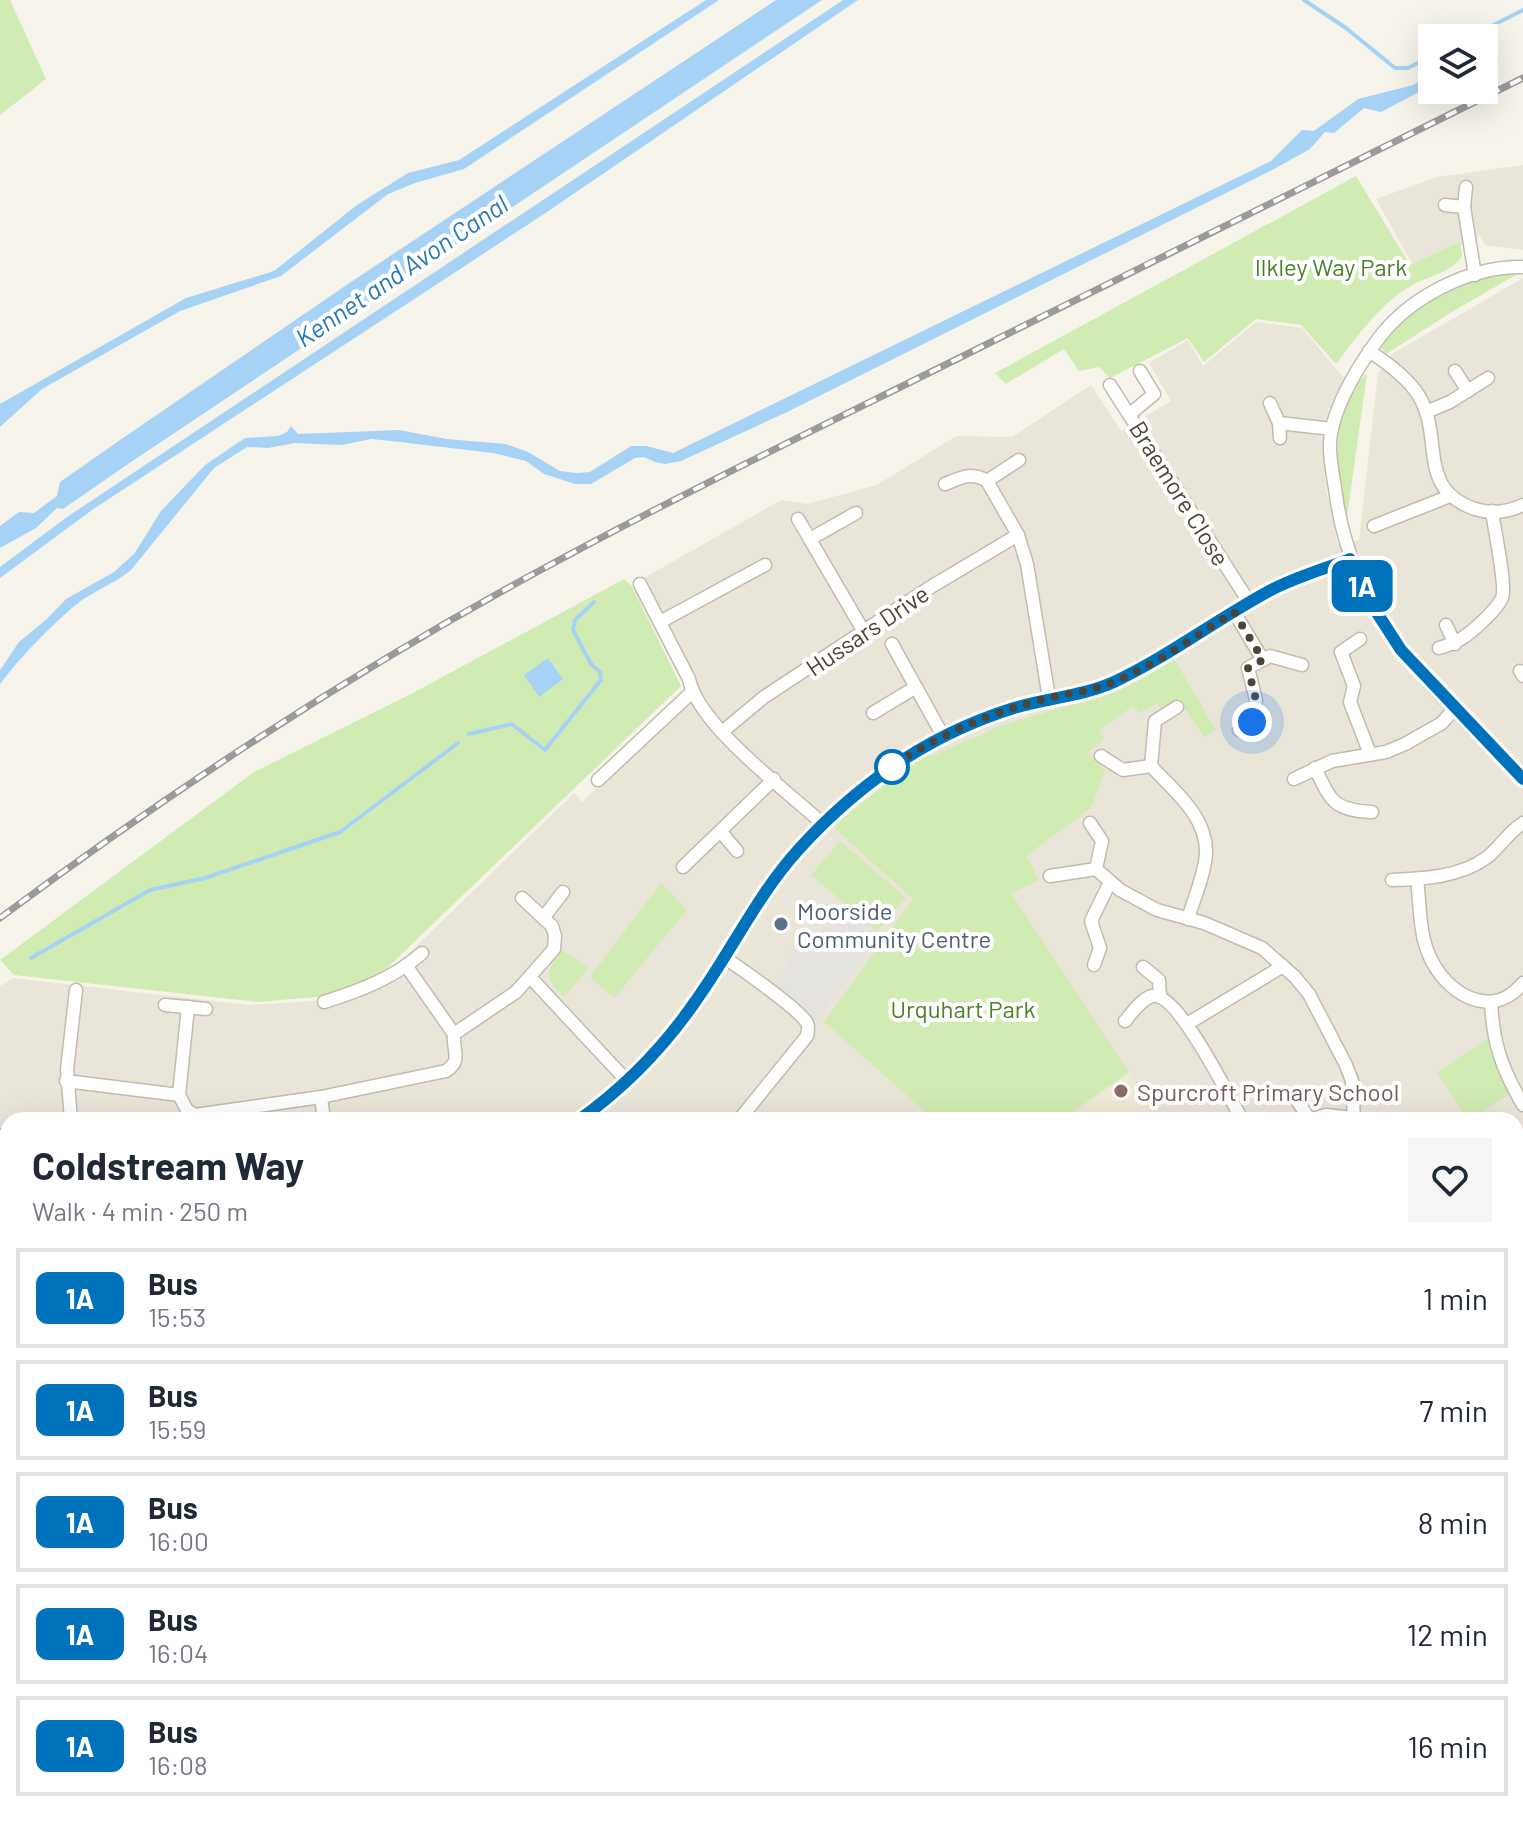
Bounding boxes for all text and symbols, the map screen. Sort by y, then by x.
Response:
map controls [1418,24,1498,104]
button: layers [1418,24,1498,104]
water label: Kennet and Avon Canal [289,187,513,353]
park label: Ilkley Way Park [1255,252,1407,281]
street label: Braemore Close [1124,415,1236,571]
line badge: 1A [1326,560,1398,612]
text: 1A [1348,569,1376,603]
street label: Hussars Drive [800,578,934,682]
your location [1232,702,1272,742]
unlabelled marker [875,750,909,784]
place label: Moorside Community Centre [797,896,991,953]
marker: Moorside Community Centre [772,915,790,933]
park label: Urquhart Park [890,994,1036,1023]
place label: Spurcroft Primary School [1137,1077,1399,1106]
marker: Spurcroft Primary School [1112,1082,1130,1100]
button: heart [1408,1138,1492,1222]
text: Coldstream Way [32,1142,304,1188]
text: Walk · 4 min · 250 m [32,1195,248,1226]
text: Bus [148,1265,198,1301]
text: 1 min [1423,1280,1488,1316]
text: 1A [66,1281,94,1315]
text: 15:53 [148,1301,206,1332]
text: Bus [148,1377,198,1413]
text: 7 min [1419,1392,1488,1428]
text: 1A [66,1393,94,1427]
text: 15:59 [148,1413,206,1444]
text: Bus [148,1489,198,1525]
text: 8 min [1418,1504,1488,1540]
text: 1A [66,1505,94,1539]
text: 16:00 [148,1525,209,1556]
text: Bus [148,1601,198,1637]
text: 12 min [1407,1616,1488,1652]
text: 1A [66,1617,94,1651]
text: 16:04 [148,1637,208,1668]
text: Bus [148,1713,198,1749]
text: 16 min [1407,1728,1488,1764]
text: 1A [66,1729,94,1763]
text: 16:08 [148,1749,208,1780]

